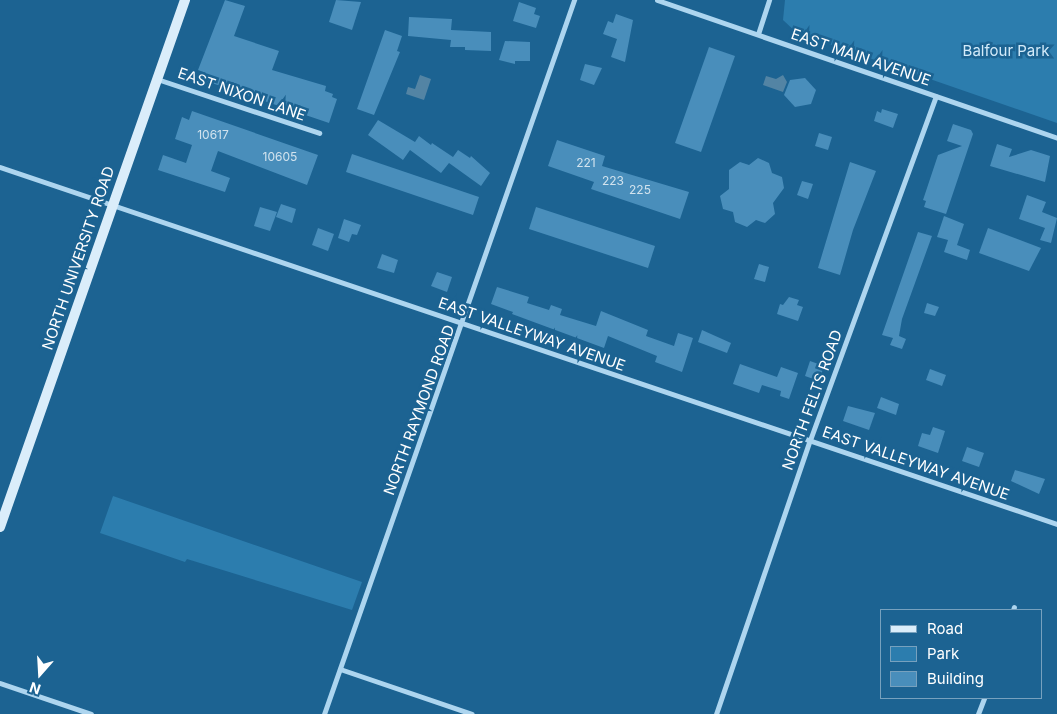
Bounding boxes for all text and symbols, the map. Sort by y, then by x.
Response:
street label: EAST MAIN AVENUE [789,25,933,89]
park label: Balfour Park [963,42,1049,60]
street label: EAST NIXON LANE [176,64,308,124]
house number: 10617 [197,128,229,142]
house number: 10605 [263,150,297,164]
house number: 221 [576,156,596,170]
street label: NORTH UNIVERSITY ROAD [38,164,118,352]
house number: 223 [602,174,624,188]
house number: 225 [629,183,651,197]
street label: EAST VALLEYWAY AVENUE [436,294,628,374]
street label: NORTH RAYMOND ROAD [380,322,458,498]
street label: NORTH FELTS ROAD [778,328,846,472]
street label: EAST VALLEYWAY AVENUE [820,423,1012,503]
legend [880,609,1042,699]
text: Road [927,619,963,638]
text: Park [927,644,959,663]
north arrow [15,649,65,699]
text: Building [927,669,984,688]
text: N [27,679,43,698]

